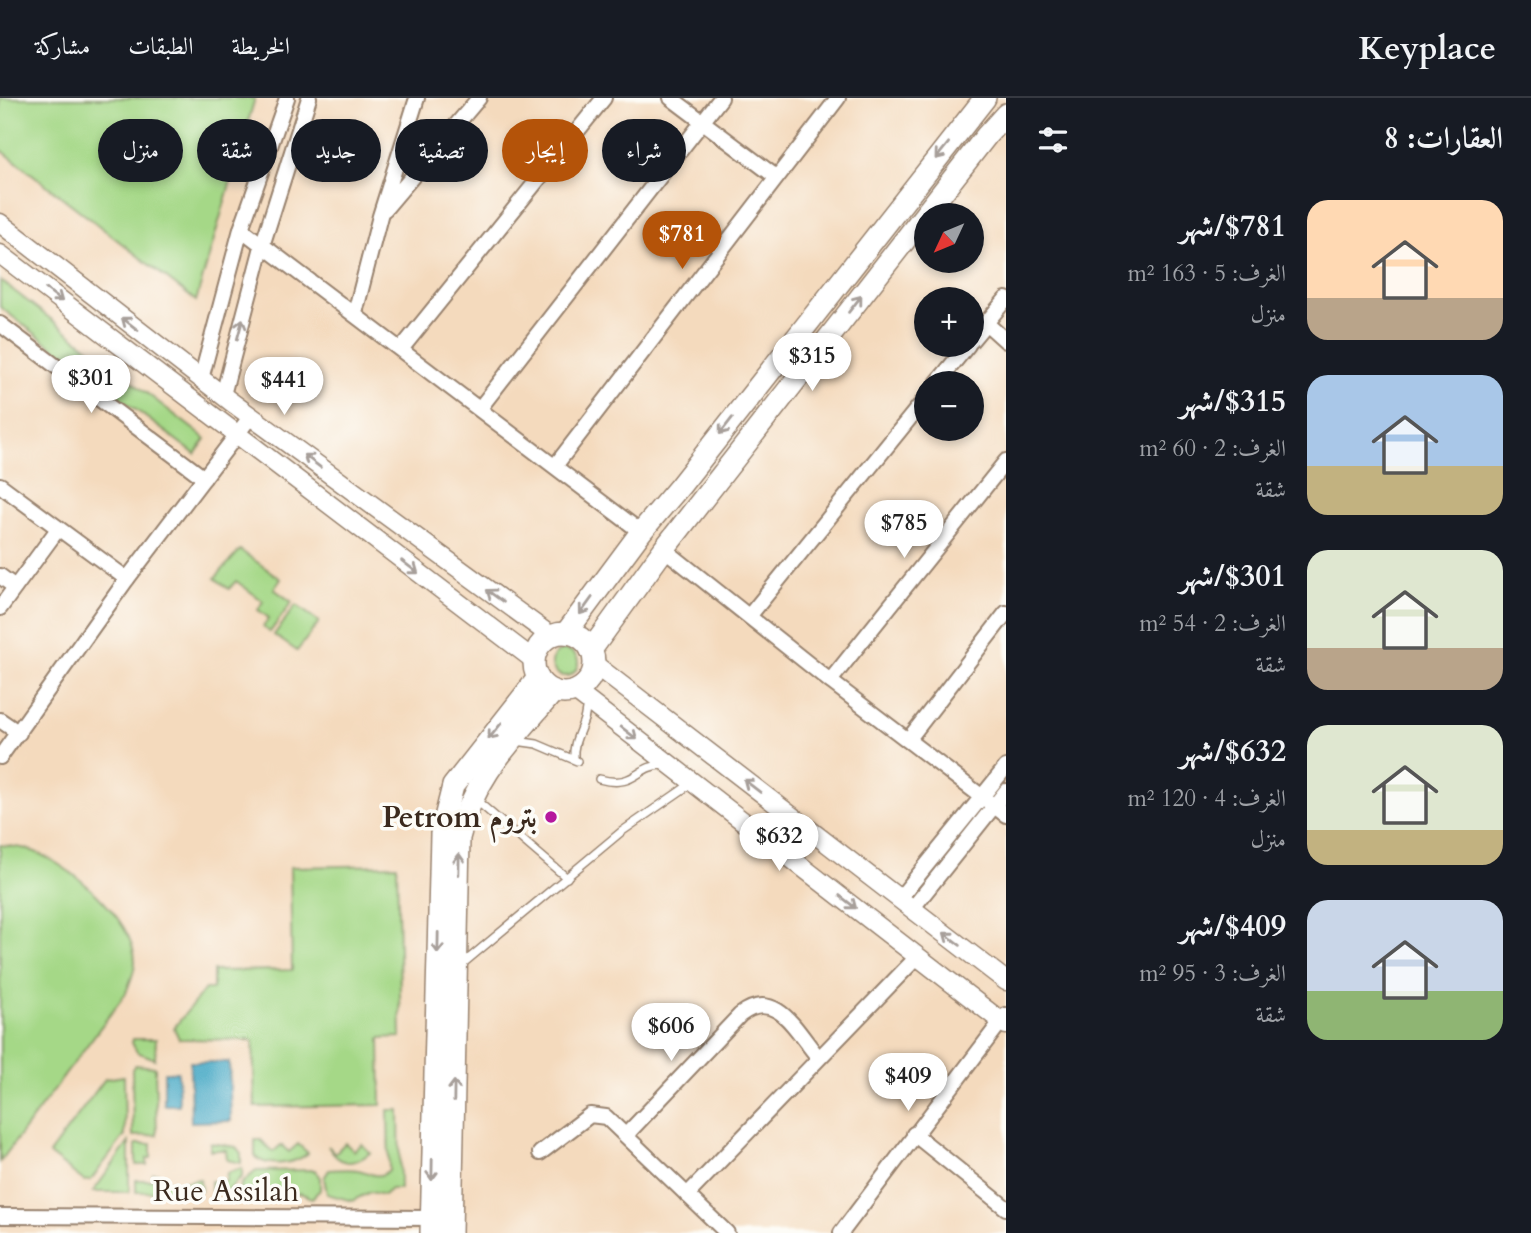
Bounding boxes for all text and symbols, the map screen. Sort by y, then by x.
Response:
text: Keyplace [1359,26,1496,71]
text: مشاركة [35,30,90,63]
text: الطبقات [128,30,194,63]
text: الخريطة [232,30,290,63]
text: العقارات: 8 [1384,118,1503,159]
chip: منزل [98,119,183,182]
chip: شقة [197,119,277,182]
chip: جديد [291,119,381,182]
chip: تصفية [395,119,488,182]
chip: إيجار [502,119,588,182]
chip: شراء [602,119,686,182]
icon: filters [1034,121,1072,159]
one-way arrow [934,142,950,160]
north arrow [914,203,984,273]
map controls [914,203,984,441]
text: $781/شهر [1180,206,1286,247]
pin: $781 [641,212,723,271]
text: $781 [658,218,706,249]
icon: home [1363,228,1447,312]
text: الغرف: 5 · 163 m² [1127,258,1286,289]
one-way arrow [45,287,63,302]
button: + [914,287,984,357]
one-way arrow [848,295,863,313]
text: منزل [1251,299,1286,330]
one-way arrow [122,316,140,331]
one-way arrow [234,318,247,341]
pin: $315 [771,334,853,393]
text: $315 [788,340,836,371]
pin: $301 [50,356,132,415]
pin: $441 [243,358,325,417]
text: $301 [67,362,115,393]
text: $441 [260,364,308,395]
button: − [914,371,984,441]
text: $315/شهر [1180,381,1286,422]
icon: home [1363,403,1447,487]
one-way arrow [719,417,734,435]
text: الغرف: 2 · 60 m² [1139,433,1286,464]
one-way arrow [303,454,321,469]
text: شقة [1256,474,1286,505]
pin: $785 [863,500,945,560]
text: $785 [880,507,928,538]
text: $301/شهر [1180,556,1286,597]
one-way arrow [400,560,419,574]
icon: home [1363,578,1447,662]
one-way arrow [486,588,505,603]
one-way arrow [579,596,594,615]
text: الغرف: 2 · 54 m² [1139,608,1286,639]
text: شقة [1256,649,1286,680]
one-way arrow [487,722,503,740]
one-way arrow [619,725,638,740]
text: $632/شهر [1180,731,1286,772]
icon: home [1363,753,1447,837]
one-way arrow [743,778,762,793]
text: الغرف: 4 · 120 m² [1127,783,1286,814]
place label: Petrom بتروم [382,797,537,843]
marker: Petrom بتروم [543,809,559,825]
pin: $632 [738,814,820,873]
text: $632 [755,820,803,851]
text: منزل [1251,824,1286,855]
one-way arrow [452,853,465,876]
one-way arrow [838,895,856,910]
text: $409/شهر [1180,906,1286,947]
icon: home [1363,928,1447,1012]
one-way arrow [431,931,445,954]
one-way arrow [943,932,962,947]
text: الغرف: 3 · 95 m² [1139,958,1286,989]
text: شقة [1256,999,1286,1030]
pin: $606 [630,1004,712,1063]
text: $606 [647,1010,695,1041]
pin: $409 [867,1054,949,1113]
text: $409 [884,1060,932,1091]
one-way arrow [447,1080,461,1103]
one-way arrow [425,1158,439,1181]
street label: Rue Assilah [153,1171,299,1212]

